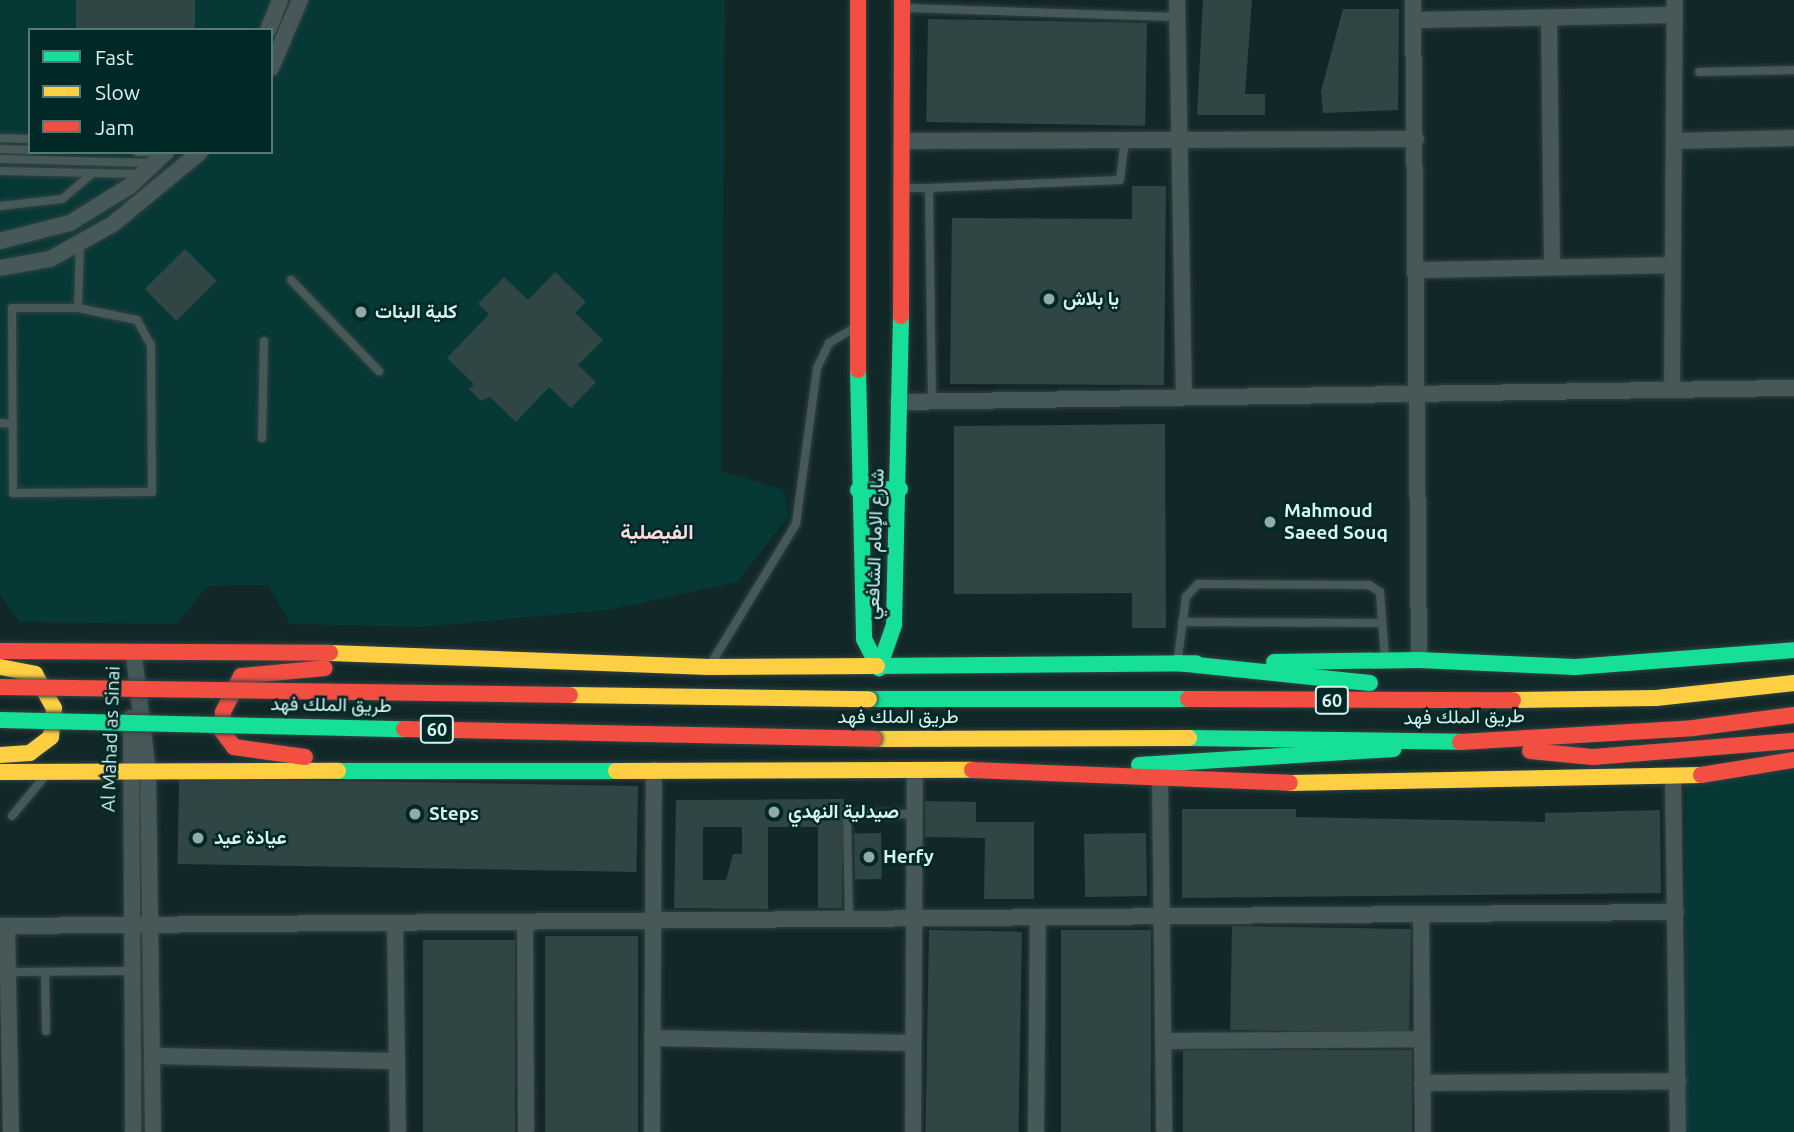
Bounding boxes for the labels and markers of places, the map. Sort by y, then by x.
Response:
place label: يا بلاش [1063,288,1119,310]
marker: يا بلاش [1041,291,1057,307]
place label: كلية البنات [375,301,457,323]
marker: كلية البنات [353,304,369,320]
place label: Mahmoud Saeed Souq [1284,500,1388,544]
marker: Mahmoud Saeed Souq [1262,514,1278,530]
place label: صيدلية النهدي [788,801,899,823]
place label: Steps [429,803,479,825]
marker: صيدلية النهدي [766,804,782,820]
marker: Steps [407,806,423,822]
place label: عيادة عيد [214,827,287,849]
marker: عيادة عيد [188,828,208,848]
place label: Herfy [883,846,934,868]
marker: Herfy [861,849,877,865]

